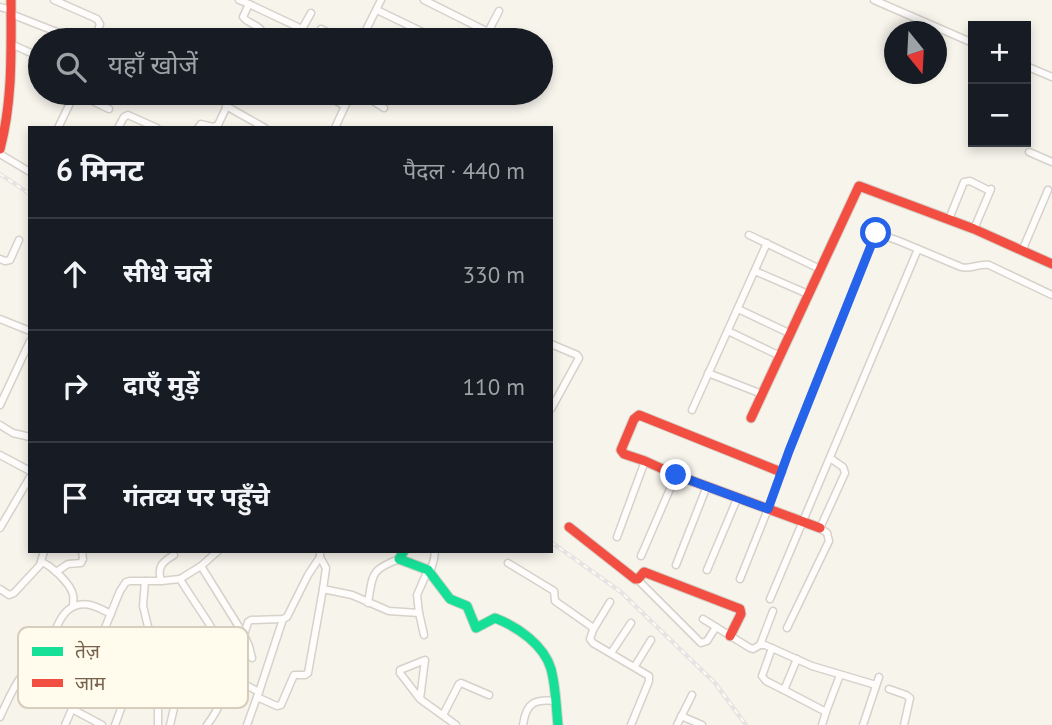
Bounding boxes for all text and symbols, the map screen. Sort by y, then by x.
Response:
north arrow [884,21,947,84]
map controls [968,21,1031,147]
button: + [968,21,1031,84]
search box [28,28,553,105]
icon: search [52,48,90,86]
text: यहाँ खोजें [108,48,198,81]
button: − [968,84,1031,147]
text: 6 मिनट [56,150,144,189]
text: पैदल · 440 m [403,156,525,185]
route start [860,217,891,248]
icon: ahead [56,255,94,293]
text: सीधे चलें [123,256,212,289]
text: 330 m [463,260,525,289]
icon: right [56,367,94,405]
text: दाएँ मुड़ें [123,368,199,401]
text: 110 m [463,372,525,401]
route end [660,459,691,490]
icon: arrive [56,479,94,517]
text: गंतव्य पर पहुँचे [123,480,270,513]
legend [18,627,248,708]
text: तेज़ [75,639,101,663]
text: जाम [75,671,106,695]

